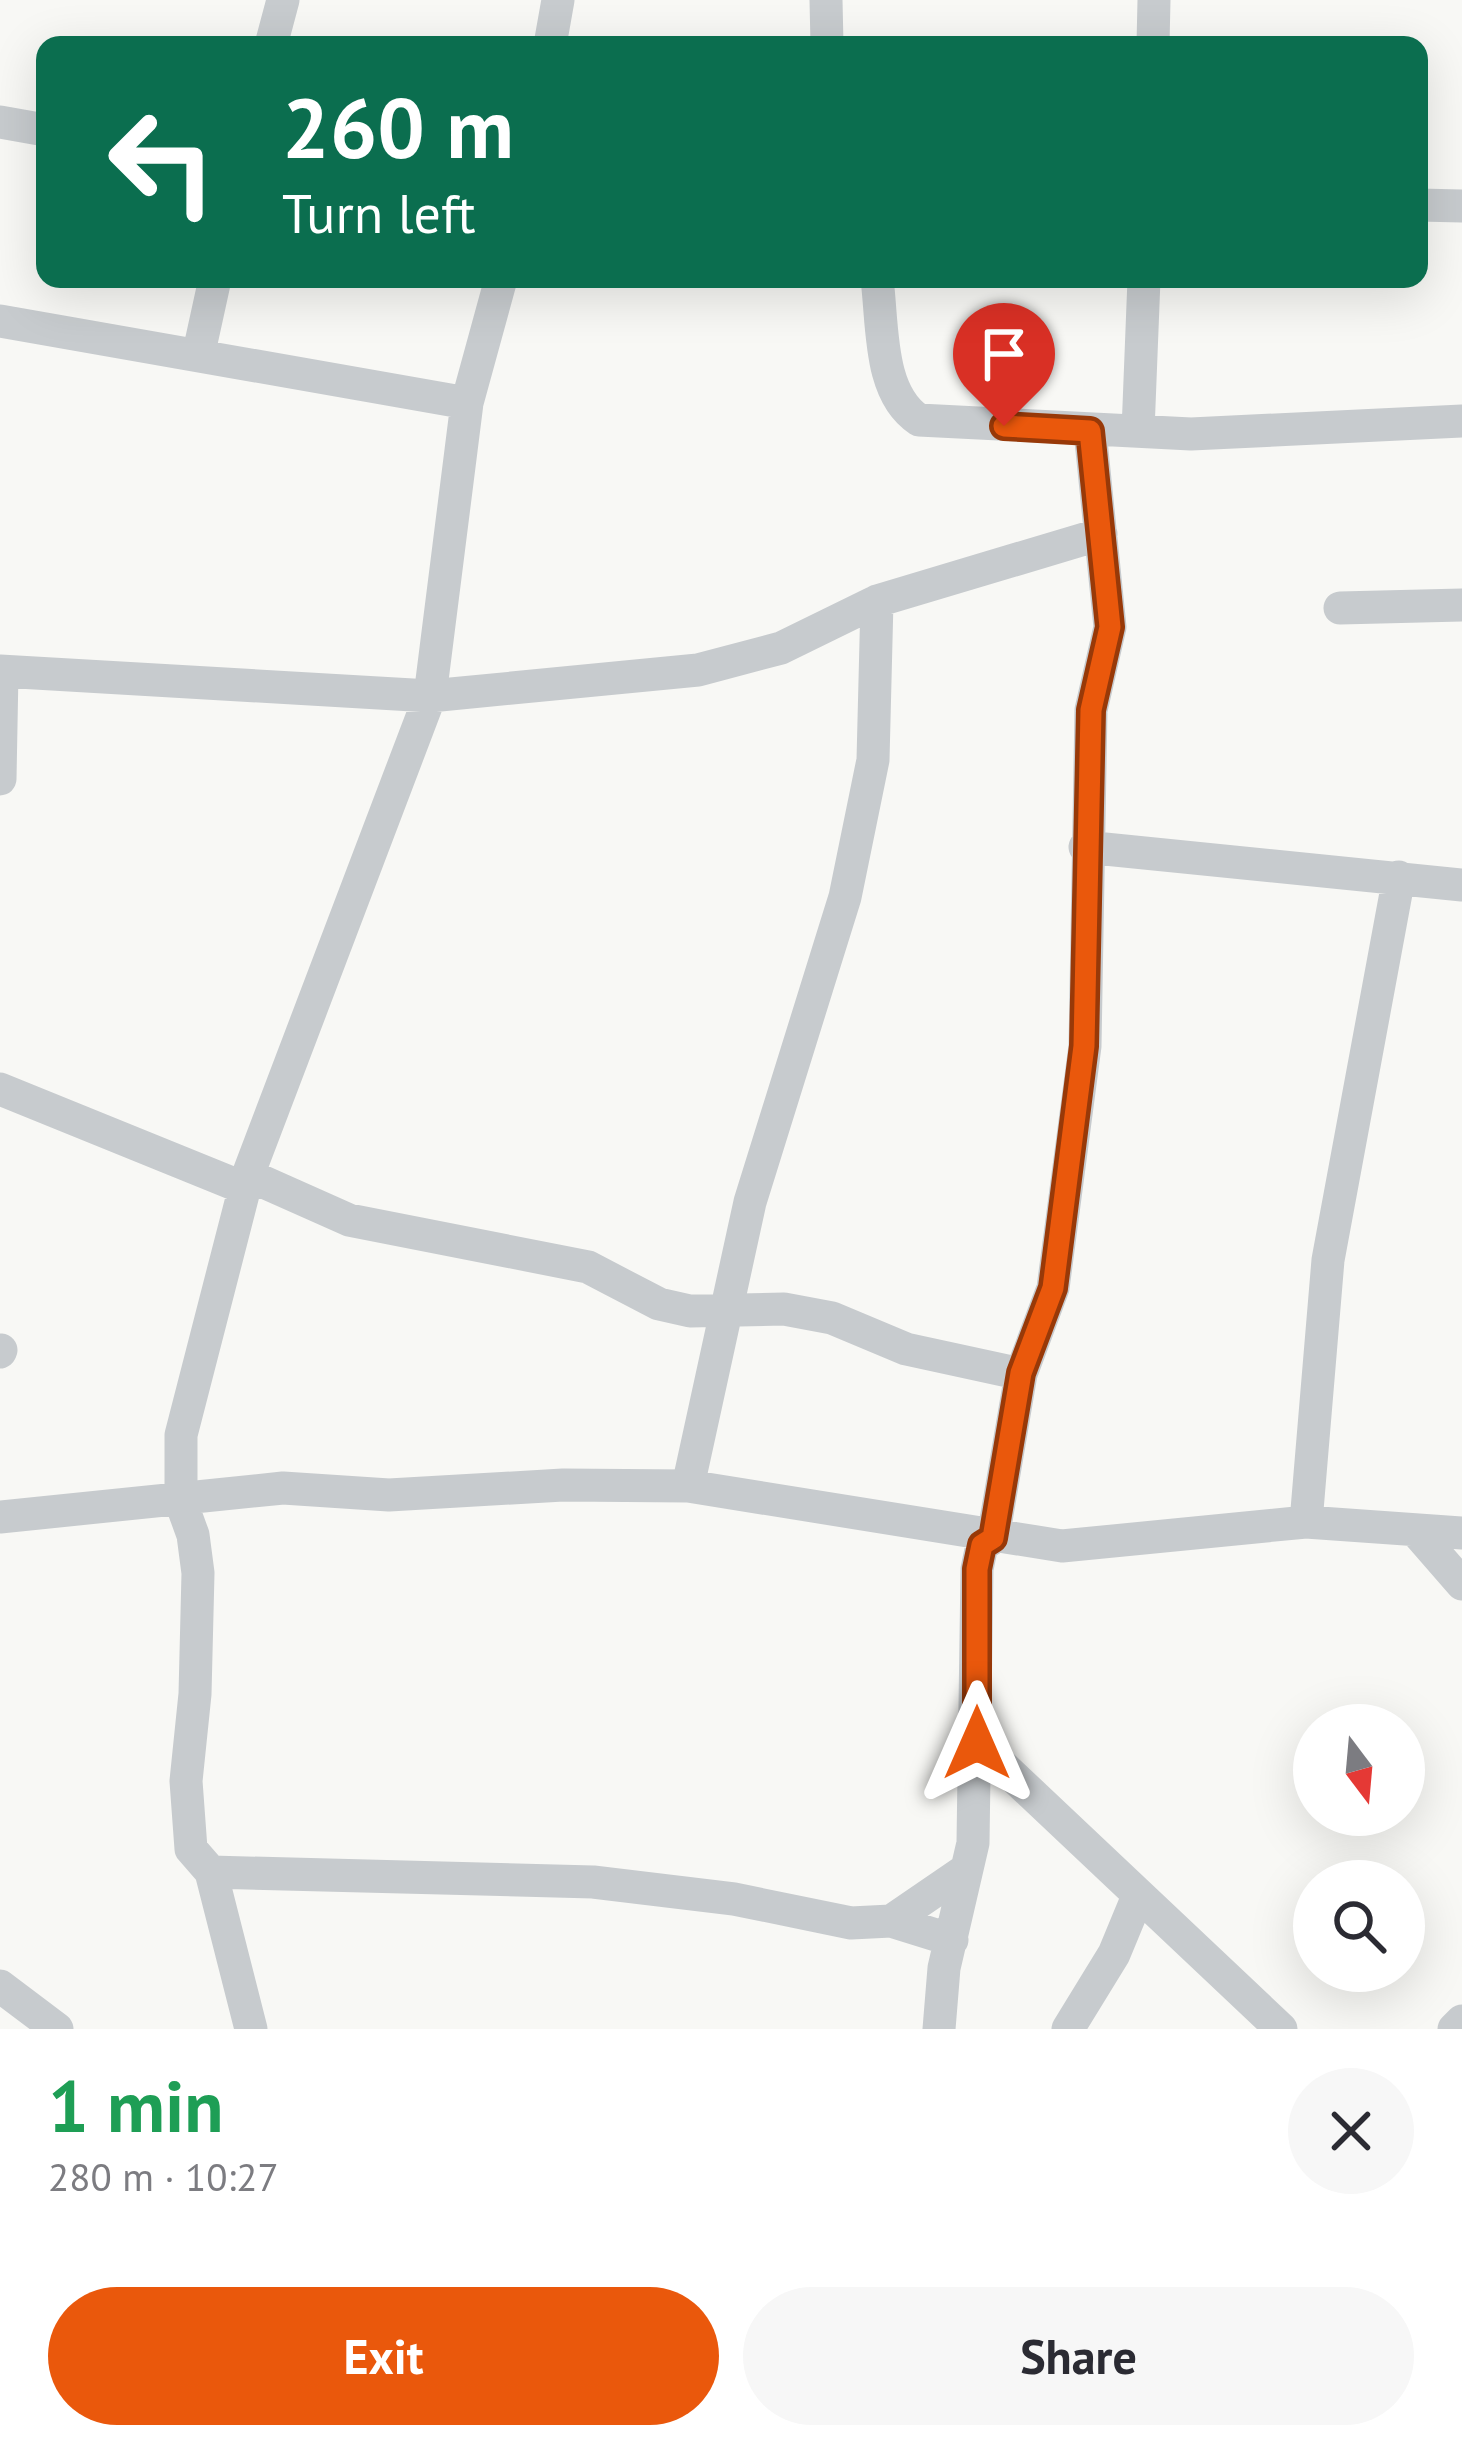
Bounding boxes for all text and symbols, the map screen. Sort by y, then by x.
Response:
text: 260 m [282,72,514,181]
icon: left [84,84,240,240]
text: Turn left [282,178,476,248]
pin [953,303,1055,426]
icon: arrive [971,321,1037,387]
position arrow [914,1680,1040,1806]
north arrow [1293,1704,1425,1836]
map controls [1293,1704,1425,1992]
button: search [1293,1860,1425,1992]
text: 1 min [48,2059,224,2152]
button: close [1288,2068,1414,2194]
text: 280 m · 10:27 [48,2151,279,2202]
button: Exit [48,2287,719,2425]
button: Share [743,2287,1414,2425]

